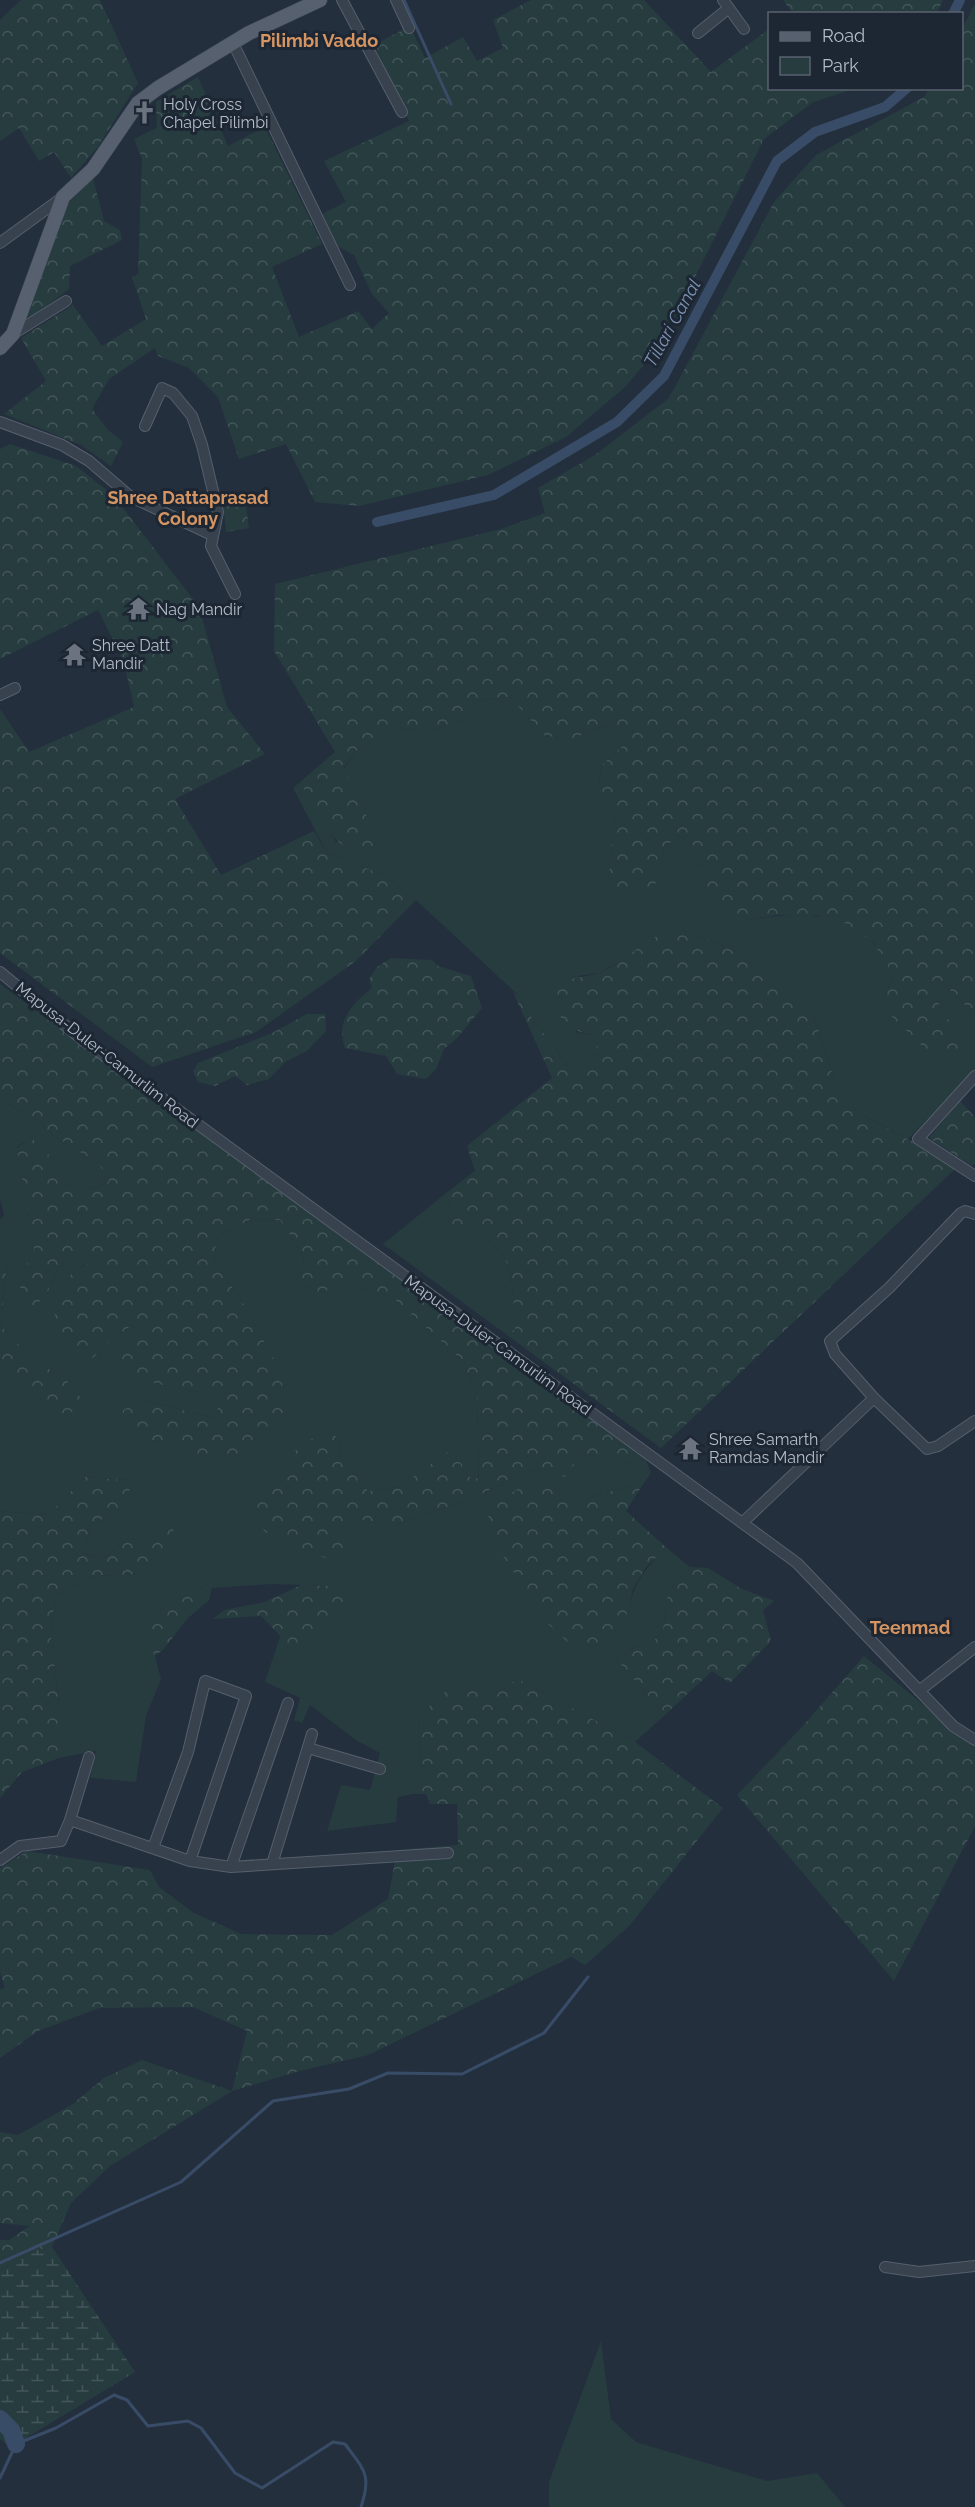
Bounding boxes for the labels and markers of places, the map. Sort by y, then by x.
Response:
place label: Holy Cross Chapel Pilimbi [163,95,269,132]
church icon: Holy Cross Chapel Pilimbi [132,100,158,126]
temple icon: Nag Mandir [125,596,151,622]
place label: Nag Mandir [156,600,242,619]
place label: Shree Datt Mandir [92,636,171,673]
temple icon: Shree Datt Mandir [61,641,87,667]
place label: Shree Samarth Ramdas Mandir [709,1430,825,1467]
temple icon: Shree Samarth Ramdas Mandir [678,1435,704,1461]

